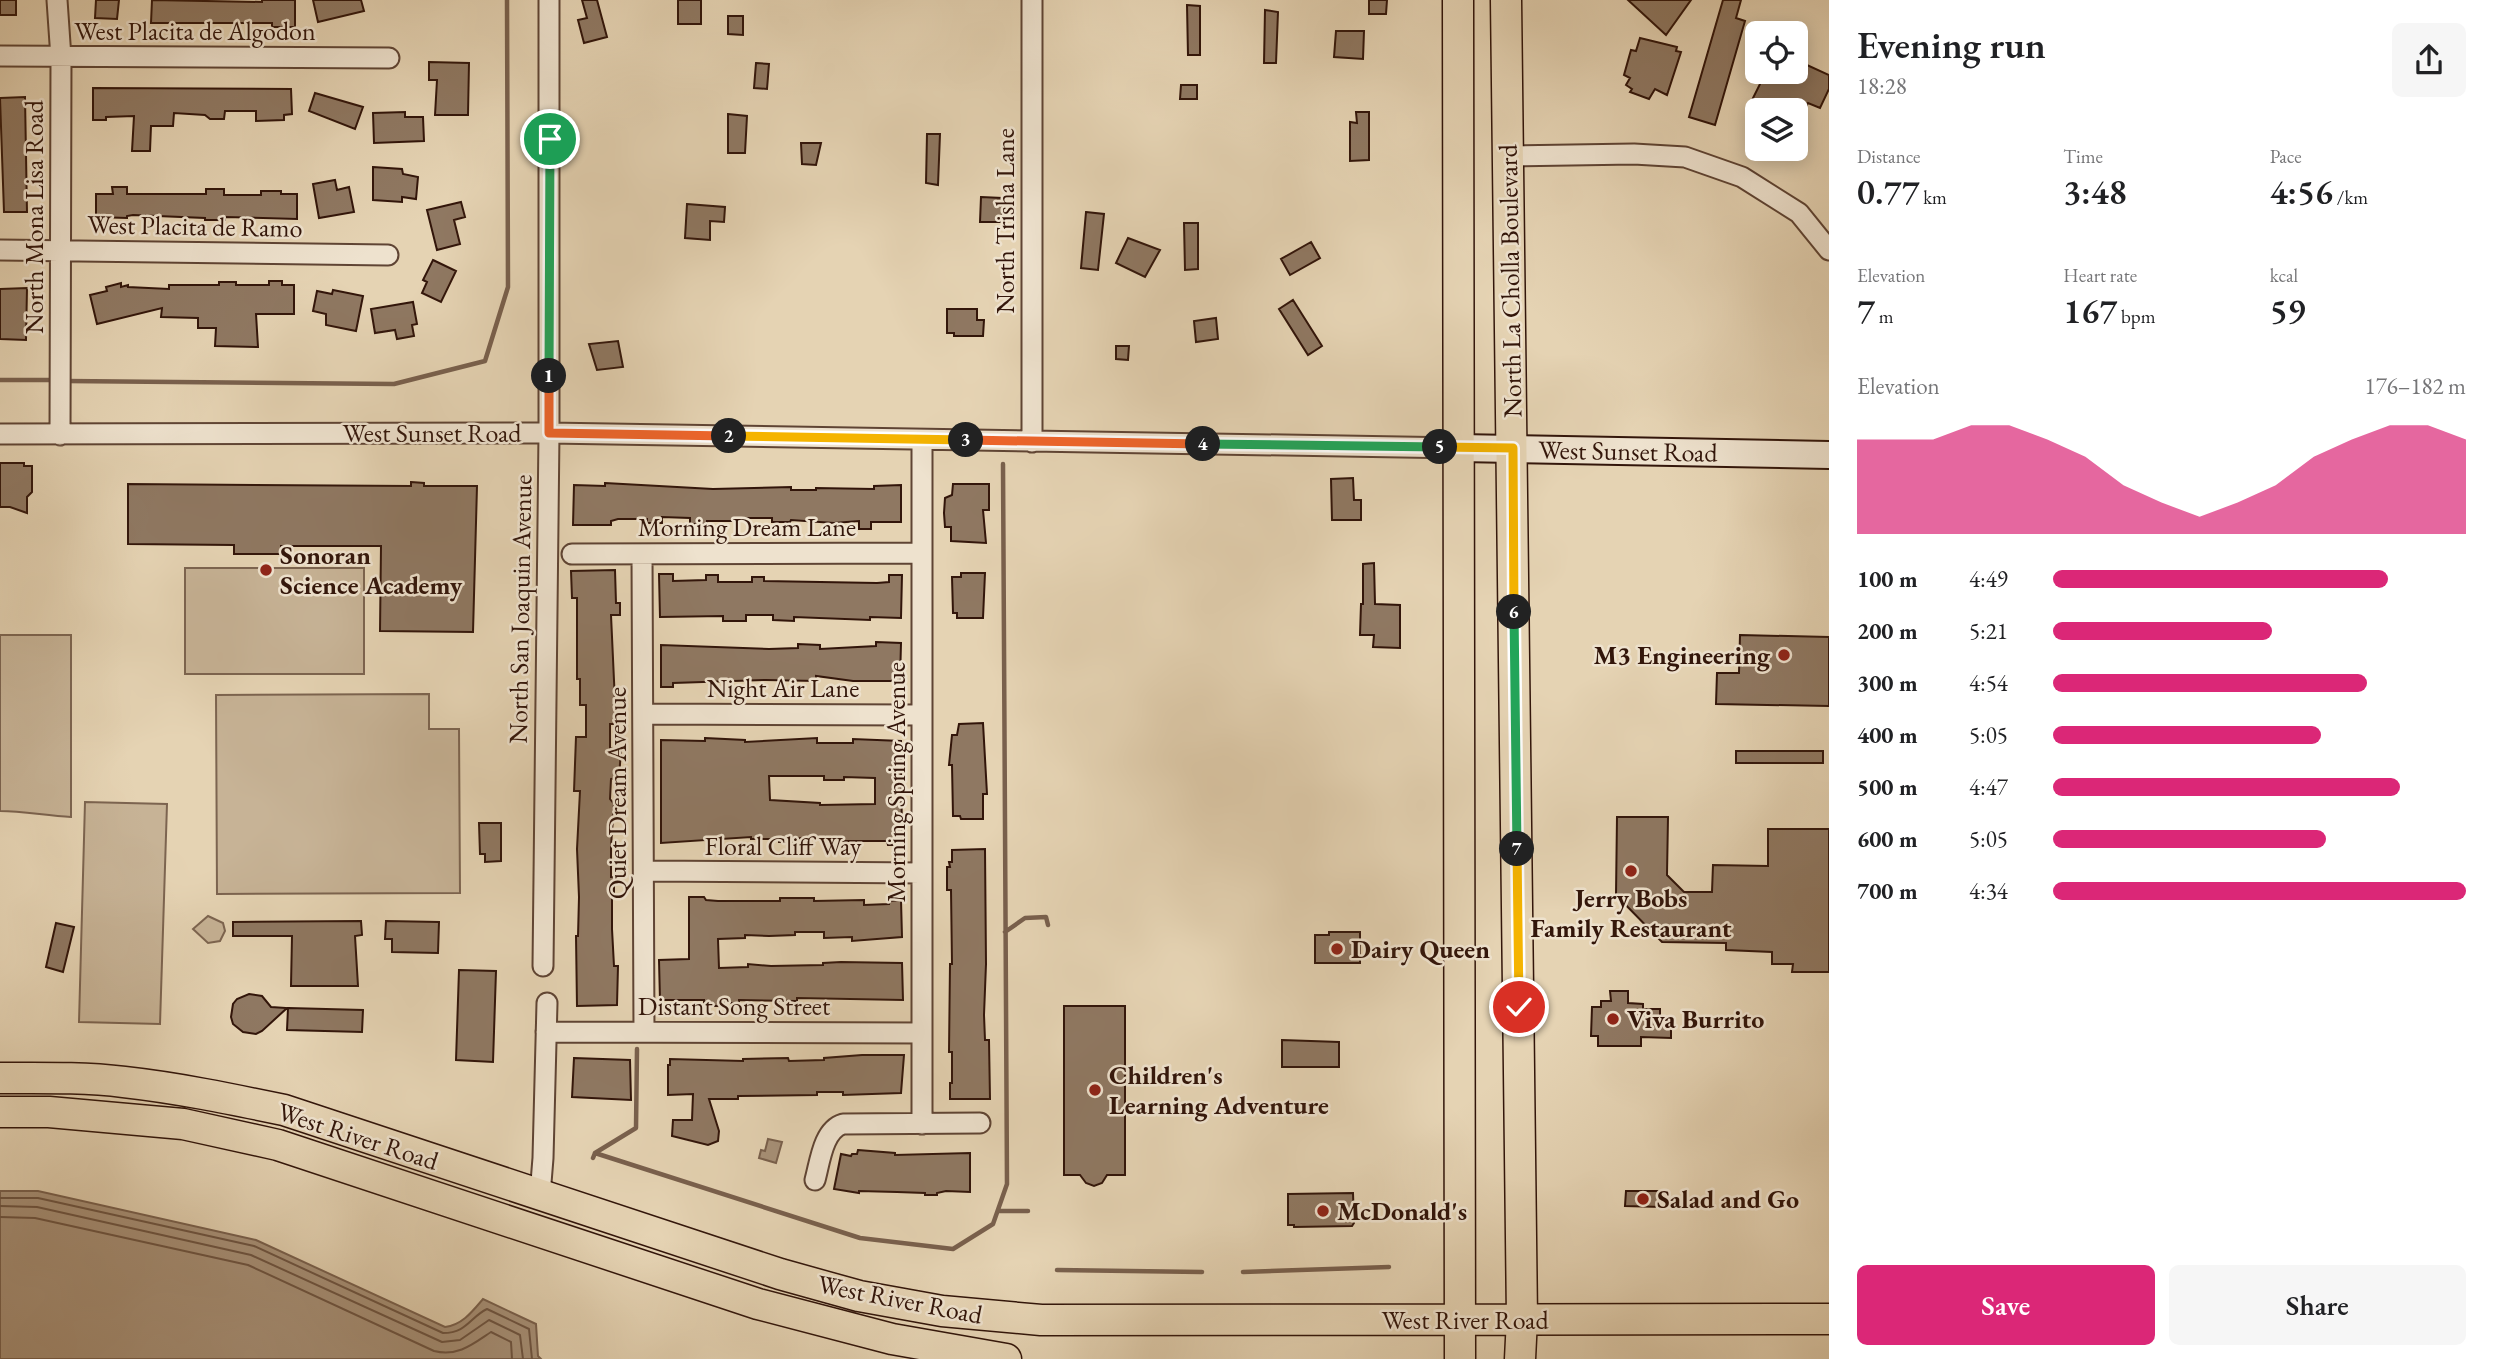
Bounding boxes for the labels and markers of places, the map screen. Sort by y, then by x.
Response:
pin [520,109,580,169]
pin: 1 [532,358,566,394]
pin: 2 [712,418,746,453]
pin: 3 [948,422,984,458]
pin: 4 [1186,426,1220,462]
pin: 5 [1422,430,1458,464]
place label: Sonoran Science Academy [280,538,463,602]
marker: Sonoran Science Academy [258,562,274,578]
pin: 6 [1496,594,1532,630]
place label: M3 Engineering [1593,638,1771,672]
marker: M3 Engineering [1776,647,1792,663]
pin: 7 [1500,832,1534,866]
marker: Jerry Bobs Family Restaurant [1623,863,1639,879]
place label: Jerry Bobs Family Restaurant [1530,881,1732,945]
place label: Dairy Queen [1351,932,1490,966]
marker: Dairy Queen [1329,941,1345,957]
pin [1489,977,1549,1037]
place label: Viva Burrito [1627,1002,1764,1036]
marker: Viva Burrito [1605,1011,1621,1027]
place label: Children's Learning Adventure [1109,1058,1329,1122]
marker: Children's Learning Adventure [1087,1082,1103,1098]
place label: Salad and Go [1657,1182,1799,1216]
marker: Salad and Go [1635,1191,1651,1207]
place label: McDonald's [1337,1194,1467,1228]
marker: McDonald's [1315,1203,1331,1219]

